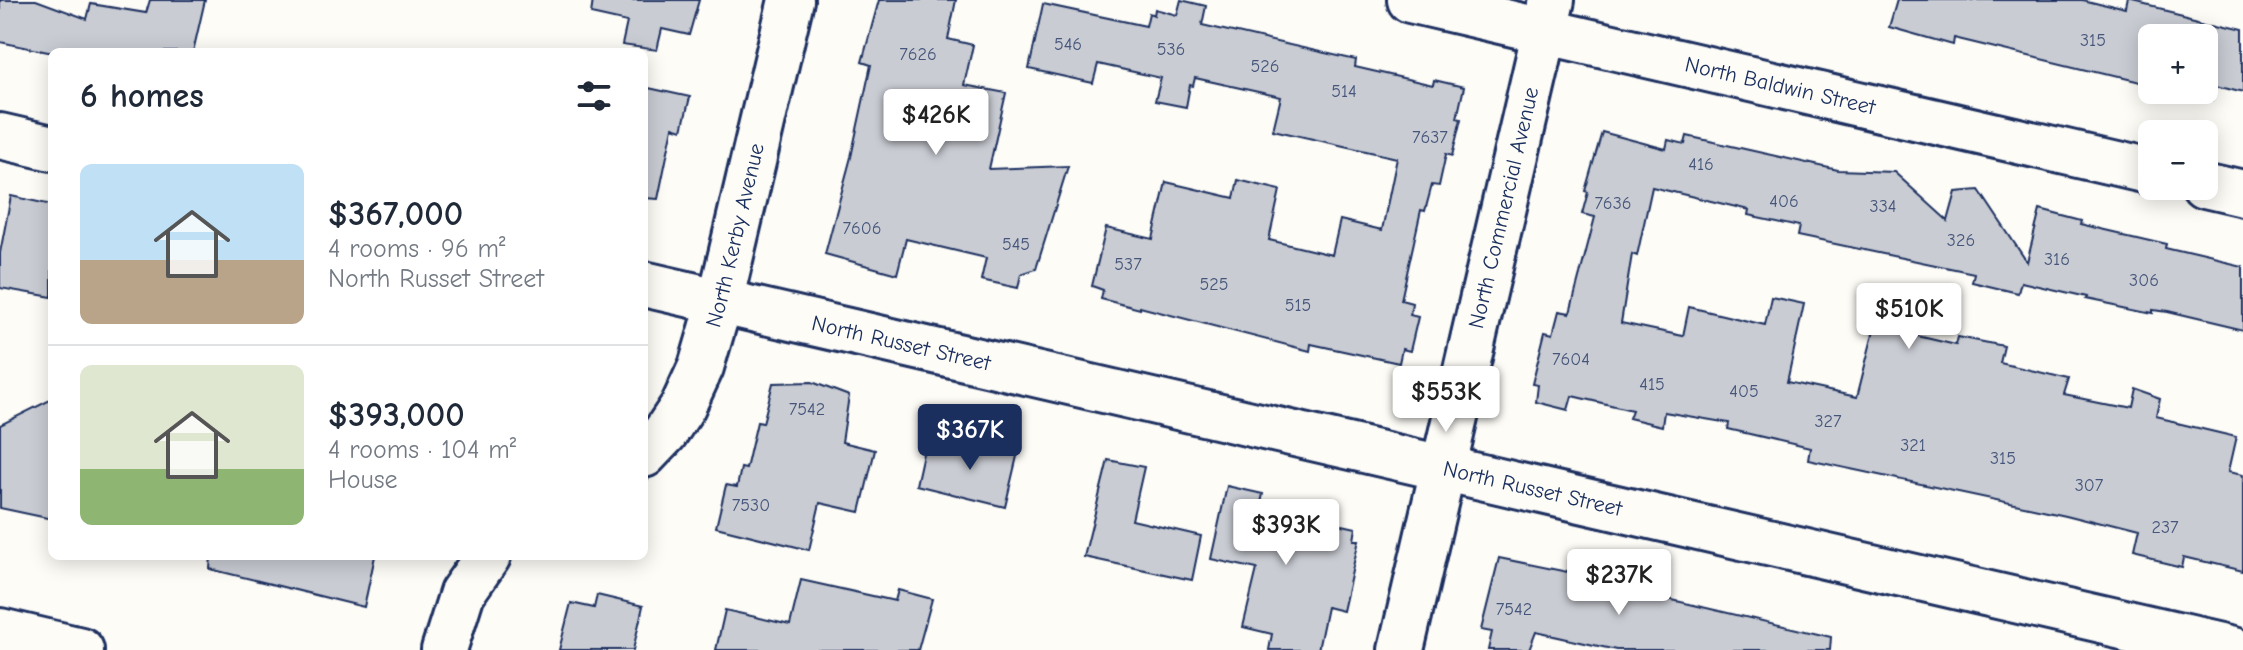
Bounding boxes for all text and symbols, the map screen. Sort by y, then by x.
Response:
map controls [2138,24,2218,200]
button: + [2138,24,2218,104]
house number: 315 [2080,30,2106,51]
house number: 546 [1054,34,1082,55]
house number: 536 [1157,39,1185,60]
house number: 7626 [899,44,937,65]
street label: North Baldwin Street [1682,51,1879,121]
house number: 526 [1251,56,1279,77]
icon: filters [572,74,616,118]
text: 6 homes [80,76,204,116]
house number: 514 [1331,81,1357,102]
street label: North Commercial Avenue [1463,84,1544,331]
pin: $426K [880,89,992,157]
text: $426K [901,100,971,130]
button: − [2138,120,2218,200]
house number: 7637 [1412,127,1448,148]
street label: North Kerby Avenue [700,141,770,330]
house number: 416 [1688,154,1714,175]
house number: 406 [1769,191,1799,212]
house number: 7636 [1594,193,1632,214]
text: $367,000 [328,194,463,234]
icon: home [144,196,240,292]
house number: 334 [1870,196,1896,217]
house number: 7606 [843,218,881,239]
house number: 326 [1947,230,1975,251]
text: 4 rooms · 96 m² [328,234,505,264]
house number: 545 [1002,234,1030,255]
house number: 316 [2044,249,2070,270]
house number: 537 [1114,254,1142,275]
text: North Russet Street [328,264,544,294]
house number: 306 [2129,270,2159,291]
house number: 525 [1200,274,1228,295]
pin: $510K [1853,283,1965,351]
text: $510K [1874,294,1944,324]
house number: 515 [1285,295,1311,316]
street label: North Russet Street [809,310,994,377]
house number: 7604 [1552,349,1590,370]
pin: $553K [1390,366,1502,434]
house number: 415 [1639,374,1665,395]
text: $553K [1411,377,1481,407]
house number: 405 [1729,381,1759,402]
text: $393,000 [328,395,465,435]
icon: home [144,397,240,493]
house number: 7542 [789,399,825,420]
pin: $367K [914,404,1026,472]
house number: 327 [1815,411,1842,432]
text: $367K [936,415,1004,445]
text: 4 rooms · 104 m² [328,435,516,465]
house number: 321 [1900,435,1926,456]
house number: 315 [1990,448,2016,469]
street label: North Russet Street [1441,456,1625,522]
text: House [328,465,398,495]
house number: 307 [2075,475,2104,496]
house number: 7530 [732,495,770,516]
pin: $393K [1230,499,1342,567]
text: $393K [1251,510,1321,540]
house number: 237 [2151,517,2179,538]
pin: $237K [1563,549,1675,617]
text: $237K [1585,560,1653,590]
house number: 7542 [1496,599,1532,620]

